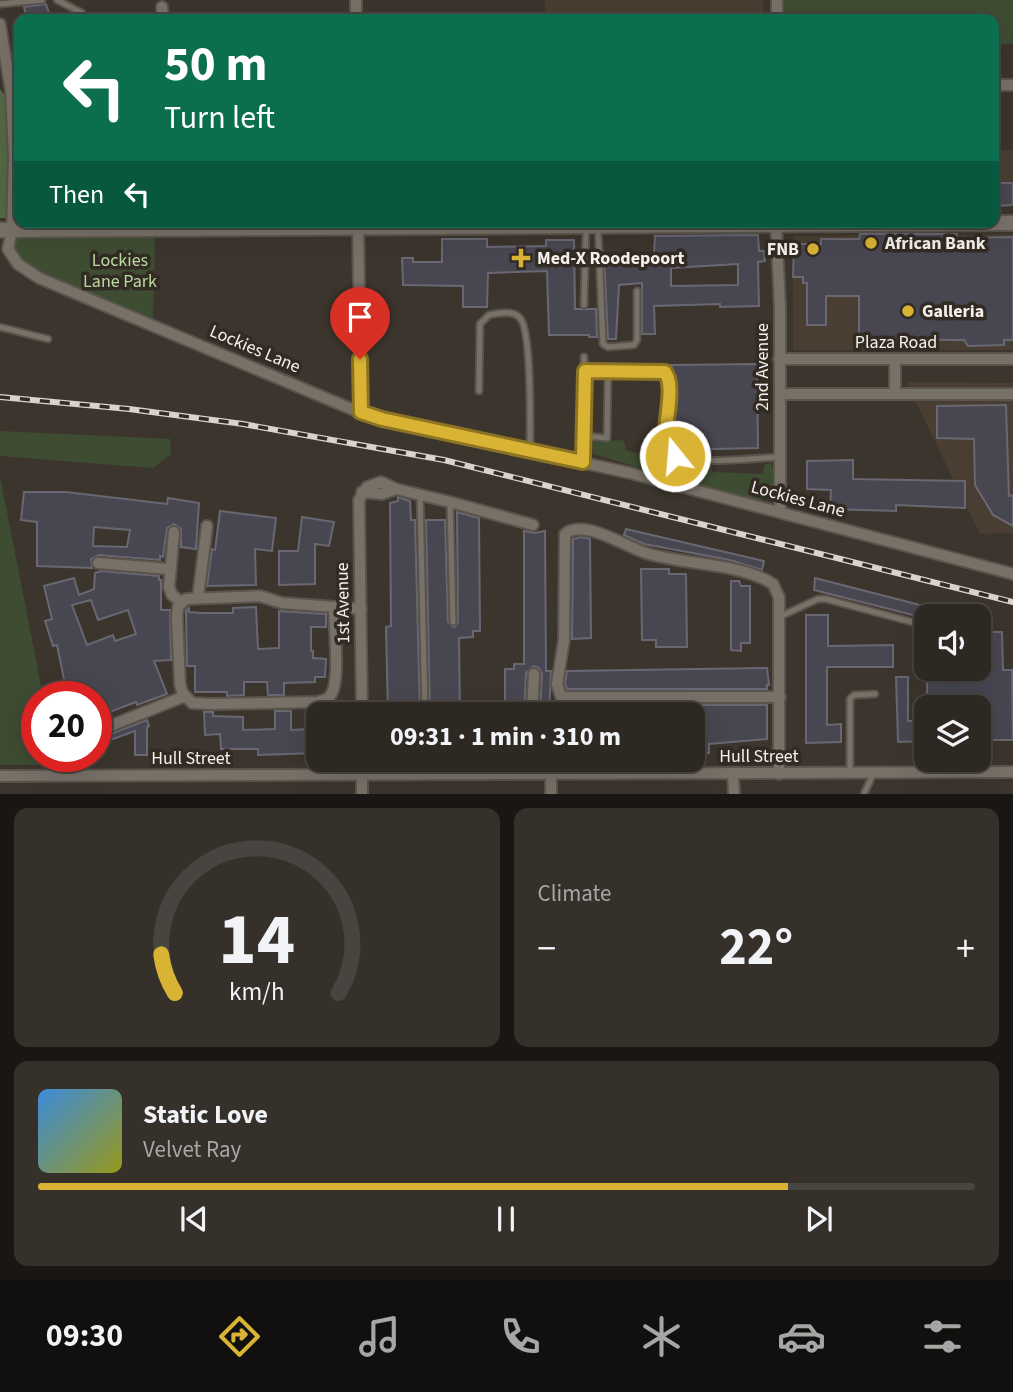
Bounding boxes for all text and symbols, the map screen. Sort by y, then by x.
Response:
text: 50 m [164,30,268,100]
icon: left [49,42,140,133]
text: Turn left [164,95,275,141]
icon: left [118,175,156,213]
text: Then [49,176,104,213]
place label: African Bank [884,231,986,256]
marker: African Bank [863,235,879,251]
place label: FNB [767,237,799,262]
marker: FNB [805,241,821,257]
place label: Med-X Roodepoort [537,246,684,271]
park label: Lockies Lane Park [83,248,157,294]
marker: Med-X Roodepoort [511,248,531,268]
pin [330,287,390,359]
icon: arrive [341,298,379,336]
place label: Galleria [922,299,984,324]
marker: Galleria [900,303,916,319]
street label: Lockies Lane [206,319,304,379]
street label: 2nd Avenue [750,323,775,411]
street label: Plaza Road [855,330,937,355]
position arrow [638,419,712,493]
street label: Lockies Lane [748,474,848,524]
street label: 1st Avenue [330,562,356,644]
map controls [914,604,991,772]
button: sound [914,604,991,681]
speed limit sign: 20 [21,681,112,772]
button: layers [914,695,991,772]
text: 09:31 · 1 min · 310 m [390,718,621,755]
street label: Hull Street [719,744,799,769]
street label: Hull Street [151,746,231,771]
text: Climate [538,877,611,910]
text: 14 [218,889,295,993]
text: 22° [719,911,793,985]
text: − [538,922,556,976]
text: + [956,922,975,976]
text: km/h [229,974,285,1010]
text: Static Love [143,1096,268,1133]
text: Velvet Ray [143,1133,241,1166]
icon: previous [175,1200,213,1238]
icon: pause [487,1200,525,1238]
icon: next [800,1200,838,1238]
icon: directions [215,1312,264,1361]
icon: music [355,1312,404,1361]
icon: phone [496,1312,545,1361]
icon: climate [637,1312,686,1361]
icon: car [777,1312,826,1361]
icon: filters [918,1312,967,1361]
text: 09:30 [46,1313,123,1359]

